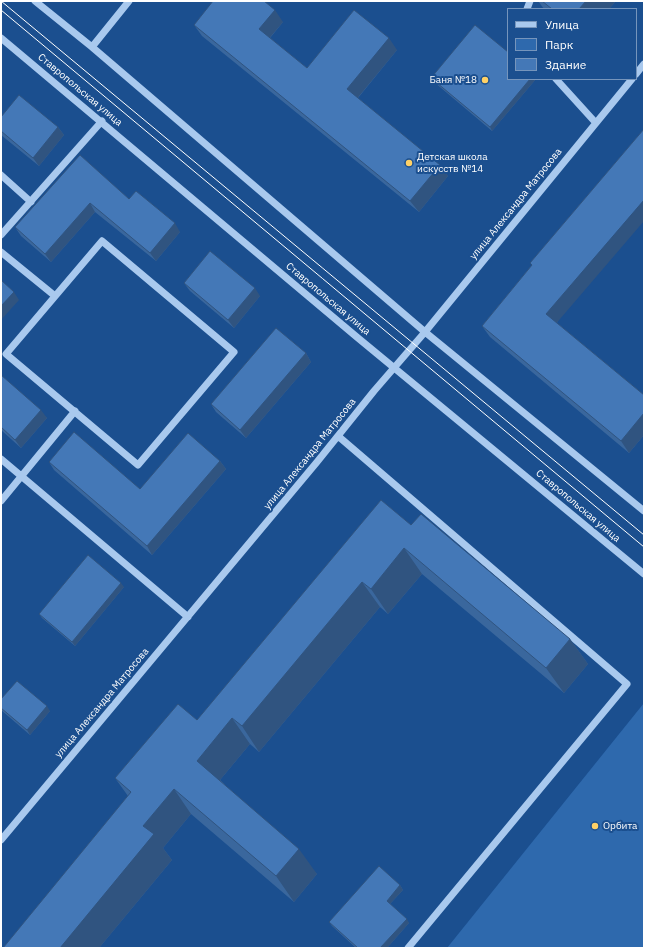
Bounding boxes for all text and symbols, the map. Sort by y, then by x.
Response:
legend [507,8,637,80]
text: Улица [545,17,579,32]
text: Парк [545,37,573,52]
street label: Ставропольская улица [35,51,125,129]
text: Здание [545,57,586,72]
place label: Баня №18 [429,74,477,86]
marker: Баня №18 [480,75,490,85]
street label: улица Александра Матросова [467,146,565,262]
place label: Детская школа искусств №14 [417,151,488,174]
marker: Детская школа искусств №14 [404,158,414,168]
street label: Ставропольская улица [283,260,373,338]
street label: улица Александра Матросова [261,396,359,512]
street label: Ставропольская улица [533,467,623,545]
street label: улица Александра Матросова [53,646,151,760]
place label: Орбита [603,820,637,832]
marker: Орбита [590,821,600,831]

